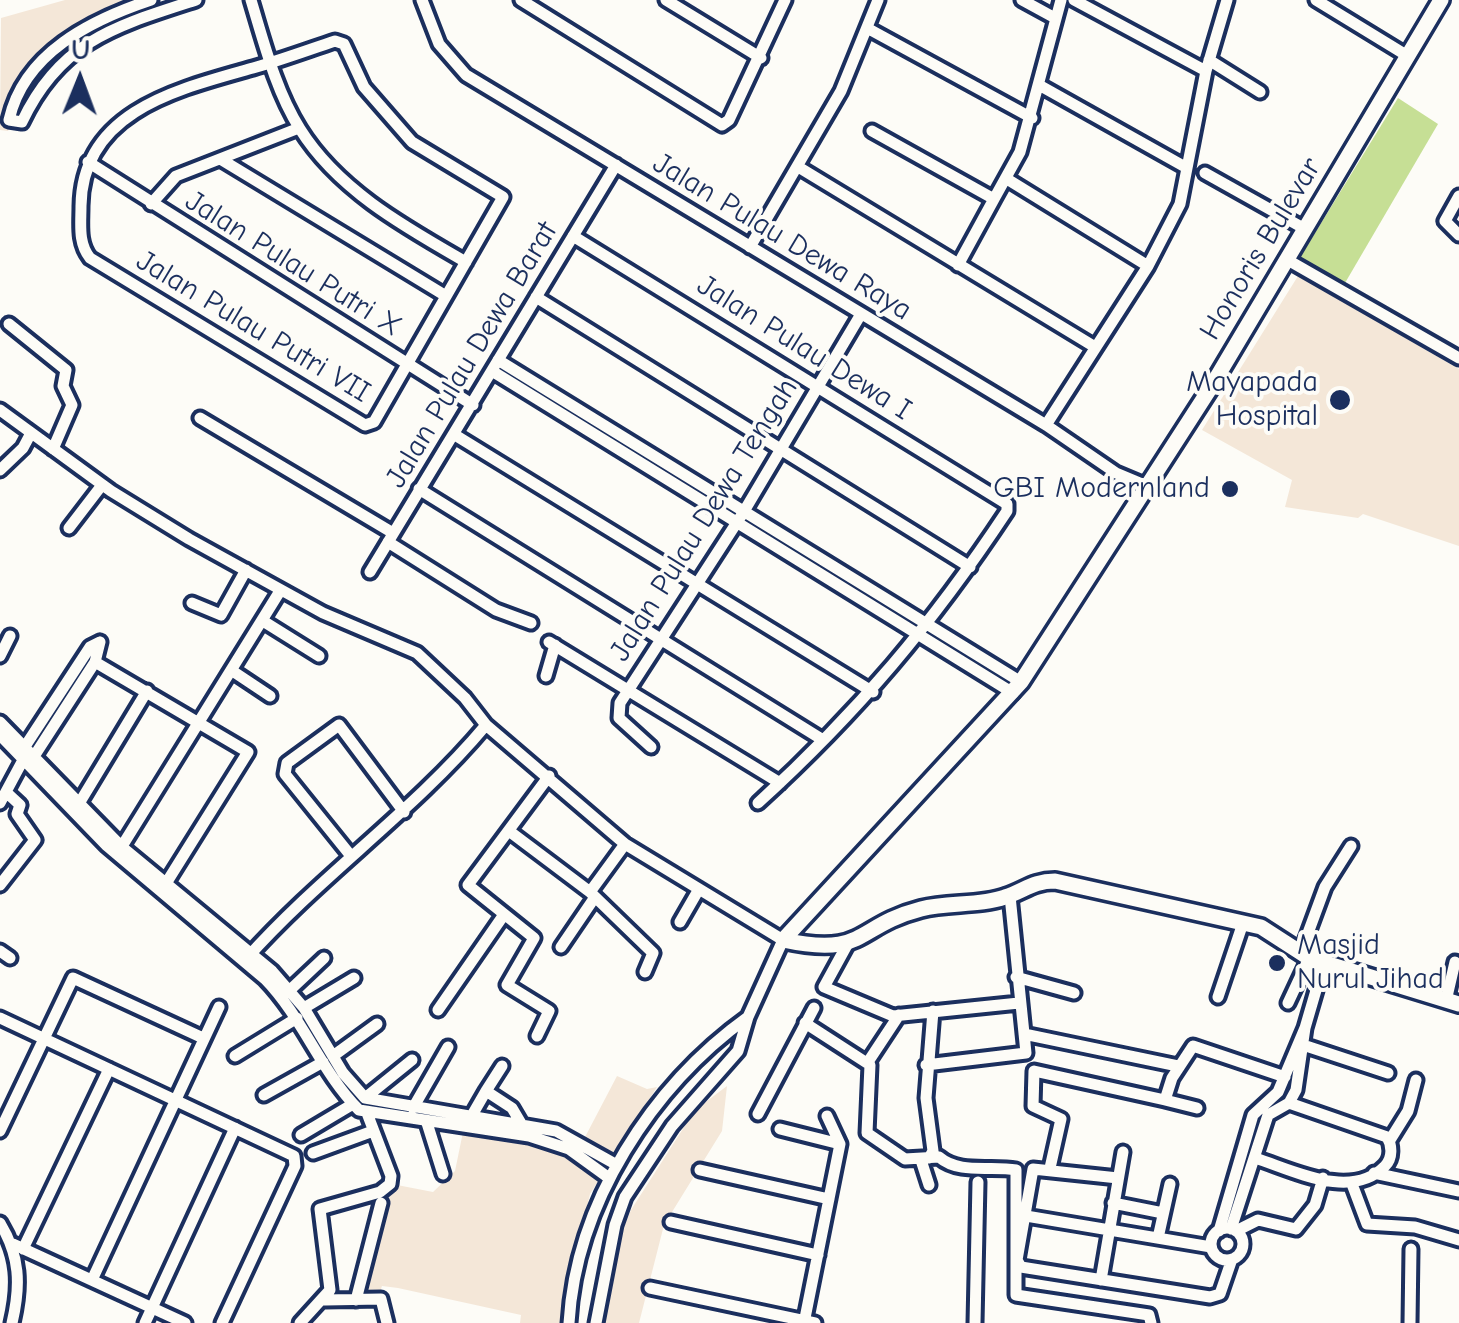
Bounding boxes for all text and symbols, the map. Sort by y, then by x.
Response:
north arrow [30,30,130,130]
text: U [71,34,90,66]
street label: Jalan Pulau Dewa Raya [646,145,918,329]
street label: Honoris Bulevar [1192,151,1330,347]
street label: Jalan Pulau Putri X [179,183,407,345]
street label: Jalan Pulau Dewa Barat [378,216,566,494]
street label: Jalan Pulau Putri VII [130,243,376,411]
street label: Jalan Pulau Dewa I [690,268,918,428]
place label: Mayapada Hospital [1186,365,1318,436]
street label: Jalan Pulau Dewa Tengah [602,372,806,668]
marker: Mayapada Hospital [1327,387,1353,413]
place label: GBI Modernland [993,471,1210,507]
marker: GBI Modernland [1219,478,1241,500]
place label: Masjid Nurul Jihad [1297,928,1444,998]
marker: Masjid Nurul Jihad [1266,952,1288,974]

